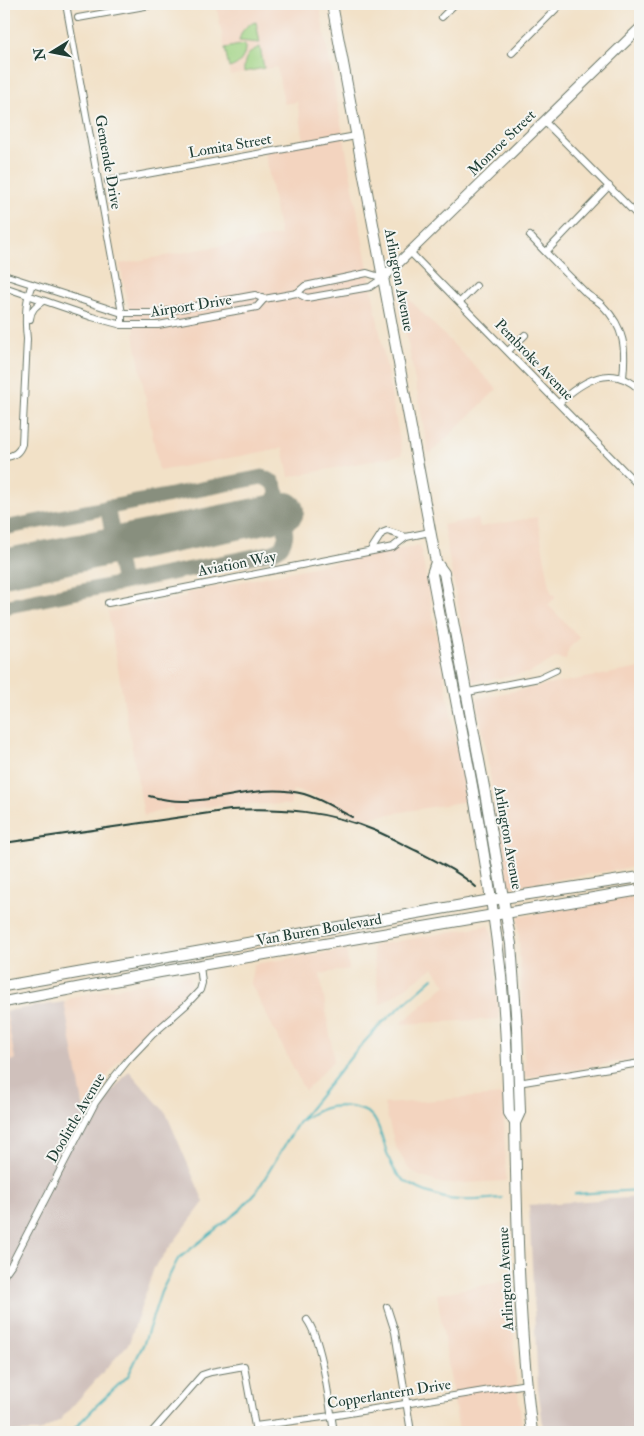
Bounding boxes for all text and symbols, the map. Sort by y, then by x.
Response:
north arrow [28,28,78,78]
text: N [30,46,49,63]
street label: Monroe Street [464,106,540,180]
street label: Gemende Drive [90,113,126,211]
street label: Lomita Street [187,129,273,163]
street label: Arlington Avenue [380,226,418,333]
street label: Airport Drive [148,290,233,323]
street label: Pembroke Avenue [490,315,578,405]
street label: Aviation Way [195,547,278,581]
street label: Arlington Avenue [489,784,526,891]
street label: Van Buren Boulevard [255,910,384,950]
street label: Doolittle Avenue [43,1070,109,1166]
street label: Arlington Avenue [494,1226,518,1333]
street label: Copperlantern Drive [326,1375,452,1414]

